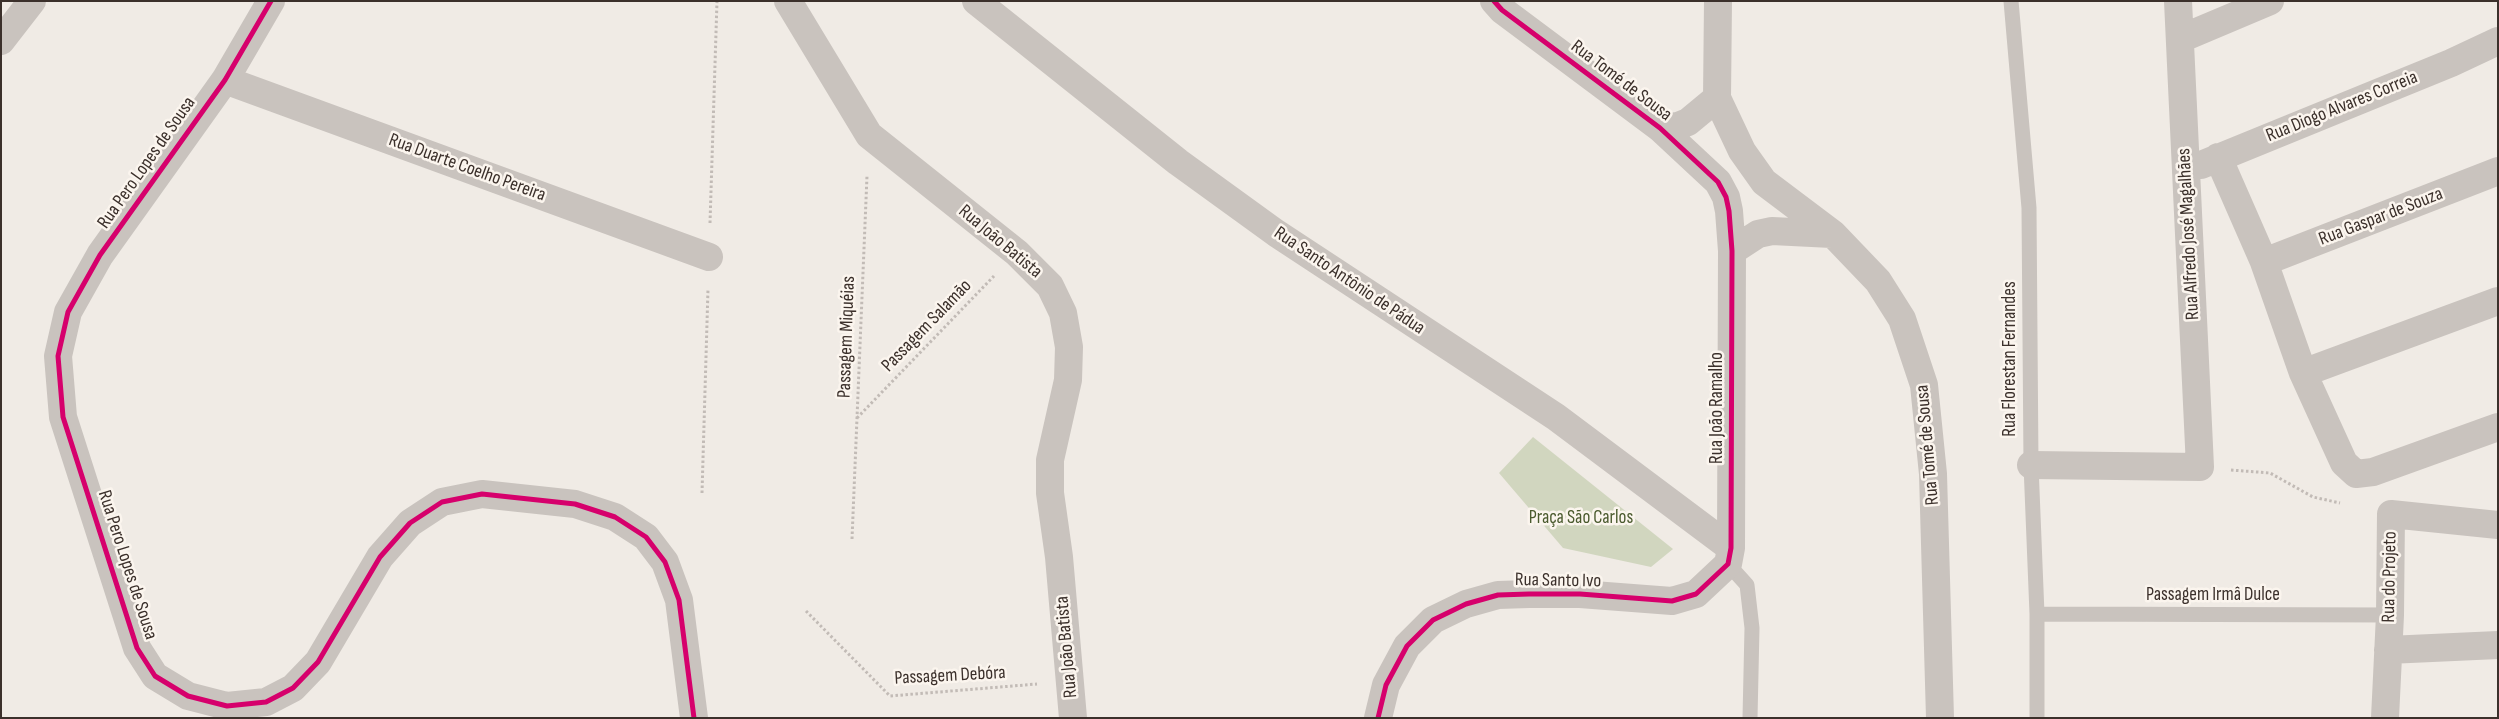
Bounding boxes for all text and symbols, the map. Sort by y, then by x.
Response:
street label: Rua Tomé de Sousa [1566,36,1676,126]
street label: Rua Diogo Alvares Correia [2263,66,2421,148]
street label: Rua Pero Lopes de Sousa [93,93,201,233]
street label: Rua Duarte Coelho Pereira [385,129,549,207]
street label: Rua Alfredo José Magalhães [2173,148,2205,320]
street label: Rua Gaspar de Souza [2316,183,2446,251]
street label: Rua João Batista [954,200,1046,284]
street label: Rua Santo Antônio de Pádua [1269,222,1429,340]
street label: Passagem Salamão [877,275,977,377]
street label: Passagem Miquéias [833,276,861,398]
street label: Rua Florestan Fernandes [1999,281,2021,437]
street label: Rua João Ramalho [1706,352,1728,464]
street label: Rua Tomé de Sousa [1911,384,1945,506]
street label: Rua Pero Lopes de Sousa [92,488,162,642]
park label: Praça São Carlos [1529,507,1633,529]
street label: Rua do Projeto [2378,531,2402,623]
street label: Rua Santo Ivo [1515,569,1601,593]
street label: Passagem Irmâ Dulce [2146,584,2280,606]
street label: Rua João Batista [1051,595,1083,699]
street label: Passagem Debóra [894,662,1006,690]

